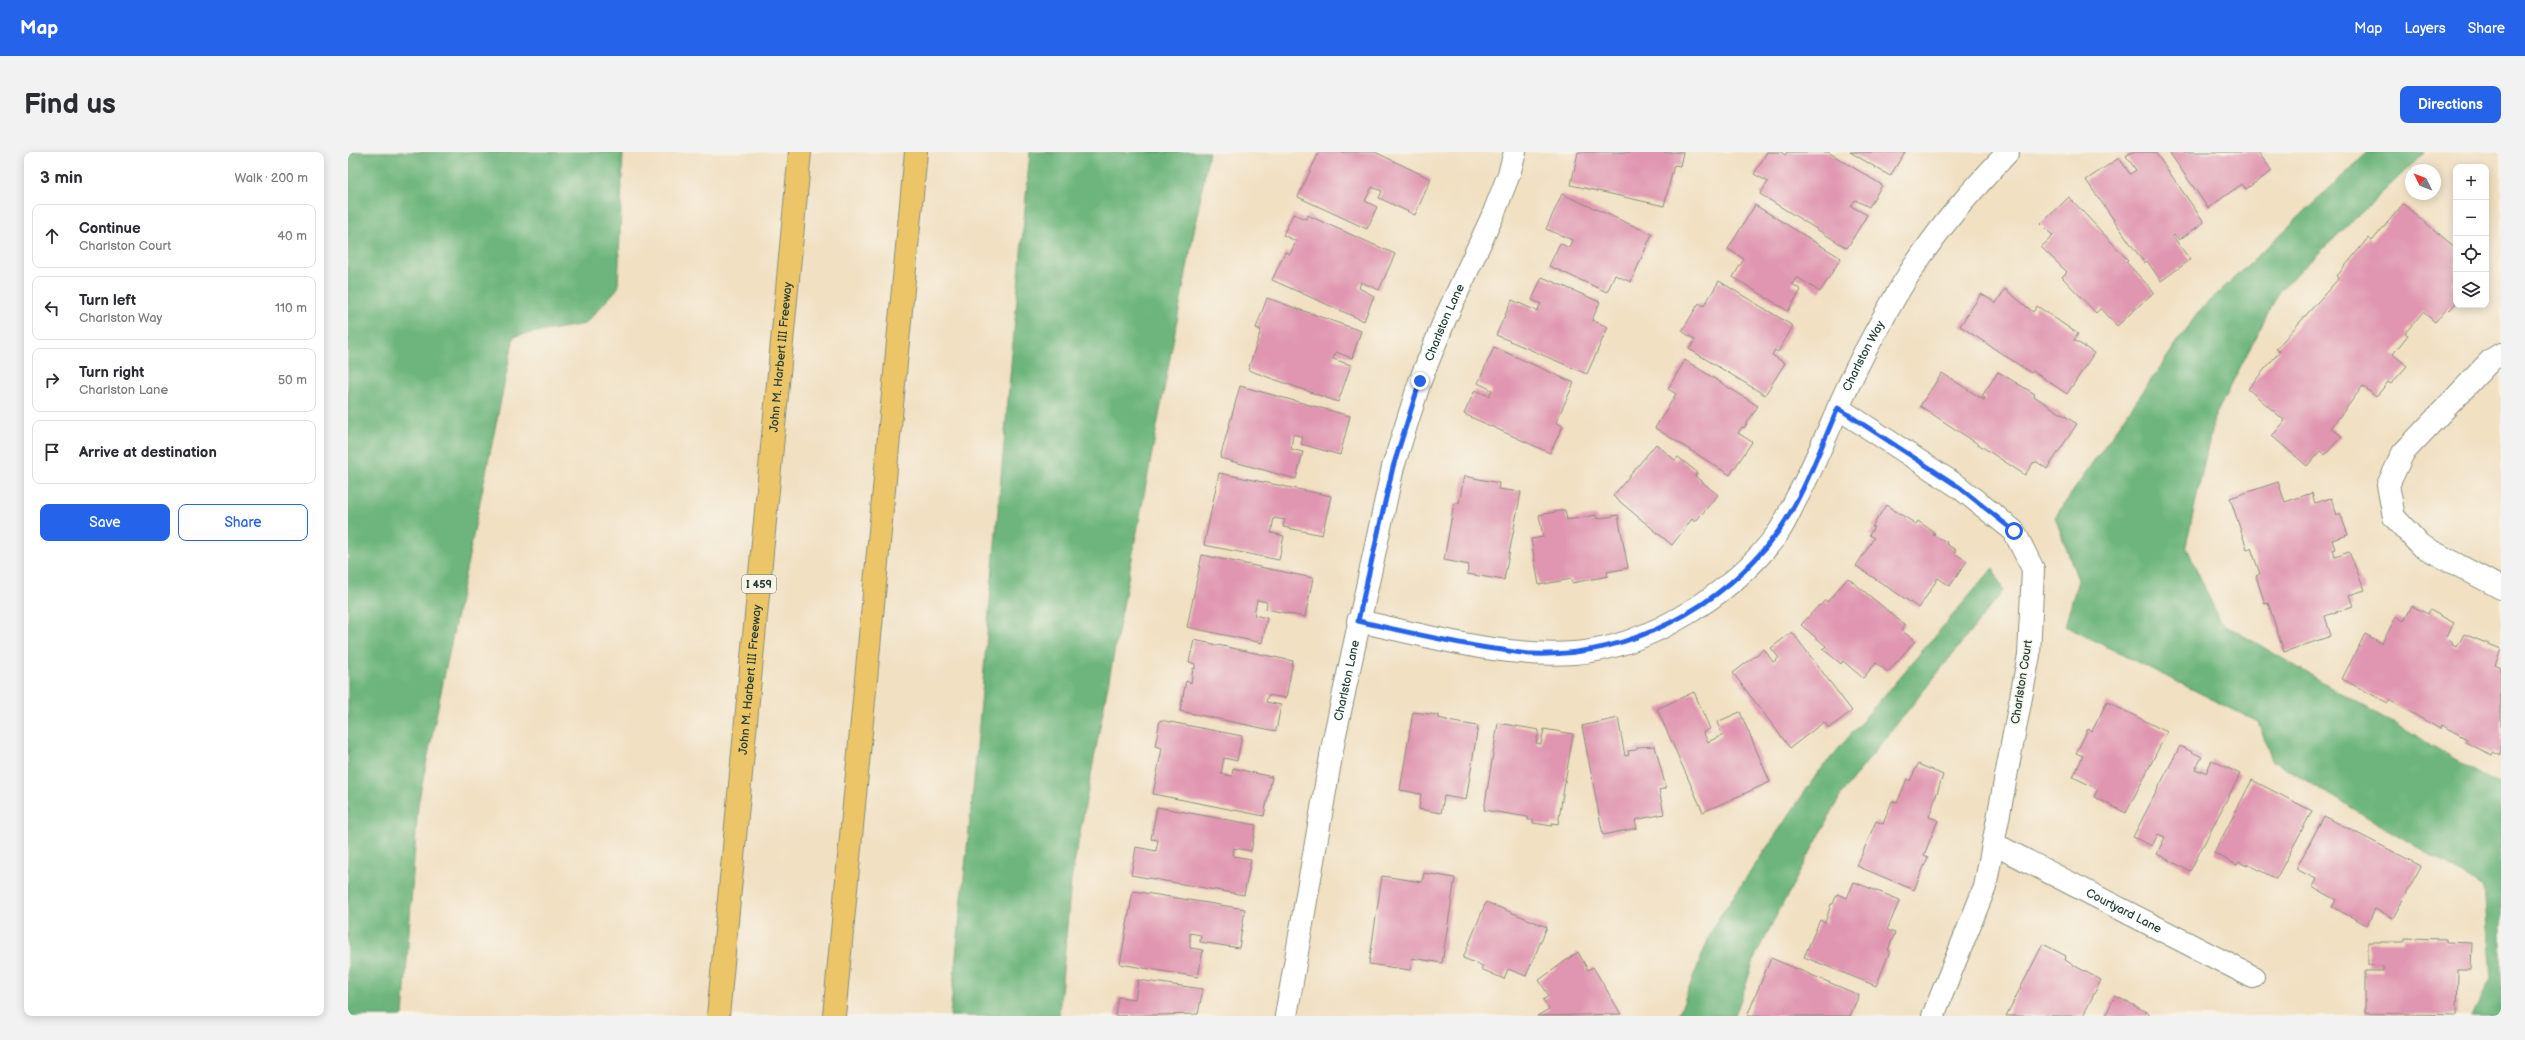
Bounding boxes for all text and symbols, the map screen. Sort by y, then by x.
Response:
text: Map [20,17,58,40]
text: Map [2354,20,2382,37]
text: Layers [2404,20,2446,37]
text: Share [2468,20,2505,37]
button: Directions [2400,86,2501,123]
text: Find us [24,88,116,121]
north arrow [2405,164,2441,200]
map controls [2453,164,2489,308]
button: + [2453,164,2489,200]
text: 3 min [40,168,83,188]
text: Walk · 200 m [235,170,308,186]
button: − [2453,200,2489,236]
text: Continue [79,219,141,238]
icon: ahead [41,225,63,247]
text: 40 m [277,228,307,244]
button: locate [2453,236,2489,272]
text: Charlston Court [79,238,171,254]
button: layers [2453,272,2489,308]
street label: John M. Harbert III Freeway [766,281,795,433]
street label: Charlston Lane [1421,282,1468,363]
text: Turn left [79,291,136,310]
icon: left [41,297,63,319]
text: 110 m [275,300,307,316]
text: Charlston Way [79,310,162,326]
street label: Charlston Way [1839,317,1888,393]
text: Turn right [79,363,144,382]
icon: right [41,369,63,391]
text: 50 m [278,372,307,388]
route end [1411,372,1429,390]
text: Charlston Lane [79,382,168,398]
icon: arrive [41,441,63,463]
text: Arrive at destination [79,443,217,462]
button: Save [40,504,170,541]
button: Share [178,504,308,541]
route start [2005,522,2023,540]
road number: I 459 [742,575,776,593]
street label: John M. Harbert III Freeway [735,603,765,755]
street label: Charlston Court [2008,638,2036,725]
street label: Charlston Lane [1331,639,1363,722]
street label: Courtyard Lane [2083,885,2164,936]

